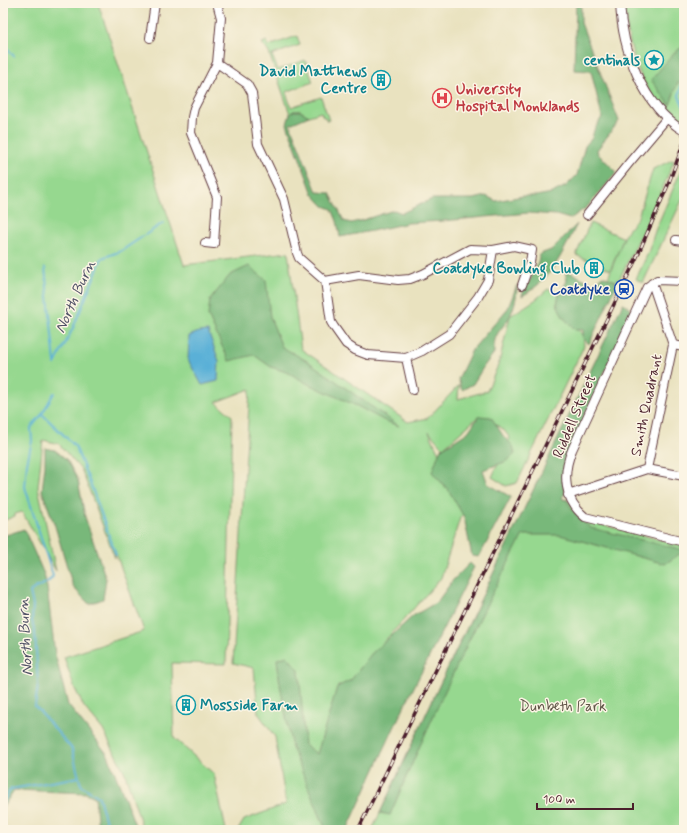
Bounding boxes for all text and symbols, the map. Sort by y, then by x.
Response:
place icon: centinals [643,49,665,71]
place label: centinals [584,51,640,71]
place label: David Matthews Centre [259,62,367,99]
building icon: David Matthews Centre [370,69,392,91]
place label: University Hospital Monklands [456,80,580,117]
hospital icon: University Hospital Monklands [431,87,453,109]
water label: North Burn [50,256,101,337]
building icon: Coatdyke Bowling Club [583,257,605,279]
place label: Coatdyke Bowling Club [433,259,580,281]
station icon: Coatdyke [613,278,635,300]
place label: Coatdyke [550,280,611,300]
street label: Smith Quadrant [626,352,668,458]
street label: Riddell Street [548,371,602,461]
water label: North Burn [13,597,38,676]
building icon: Mossside Farm [175,694,197,716]
place label: Mossside Farm [200,696,298,716]
park label: Dunbeth Park [520,697,606,717]
scale bar [537,785,633,811]
text: 100 m [543,792,575,808]

